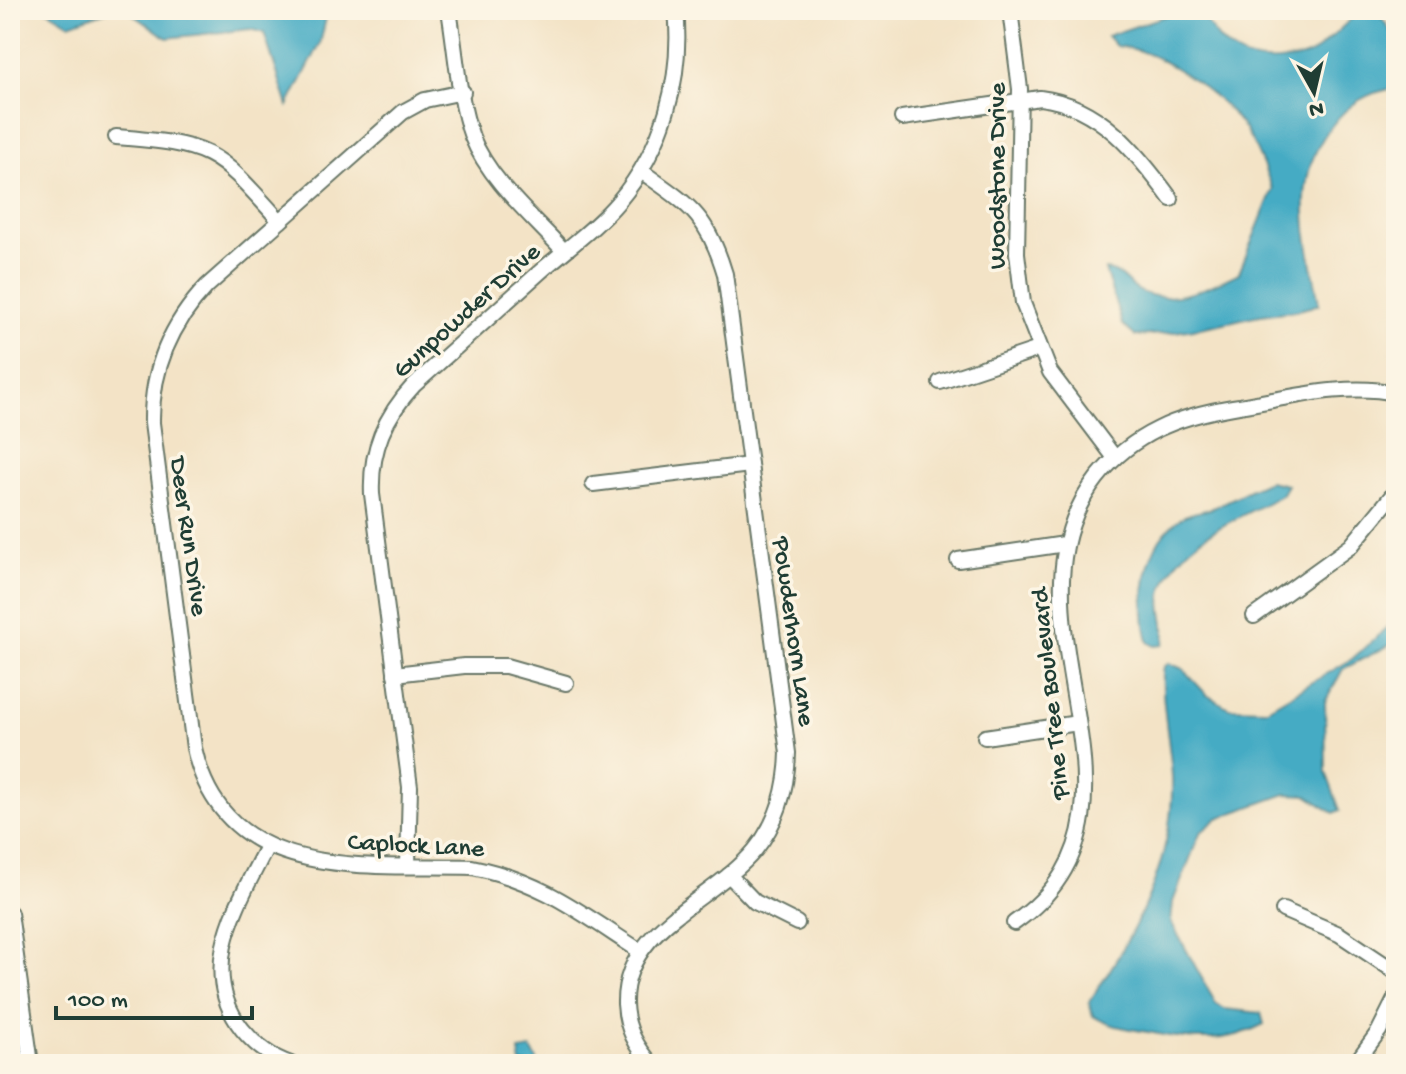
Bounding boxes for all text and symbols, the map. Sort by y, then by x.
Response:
north arrow [1274,52,1354,132]
street label: Woodstone Drive [984,82,1015,269]
text: N [1307,94,1325,122]
street label: Gunpowder Drive [388,238,549,387]
street label: Deer Run Drive [160,453,213,619]
street label: Powderhorn Lane [763,534,820,729]
street label: Pine Tree Boulevard [1026,584,1079,802]
street label: Caplock Lane [347,828,485,867]
scale bar [56,970,252,1020]
text: 100 m [67,987,128,1016]

